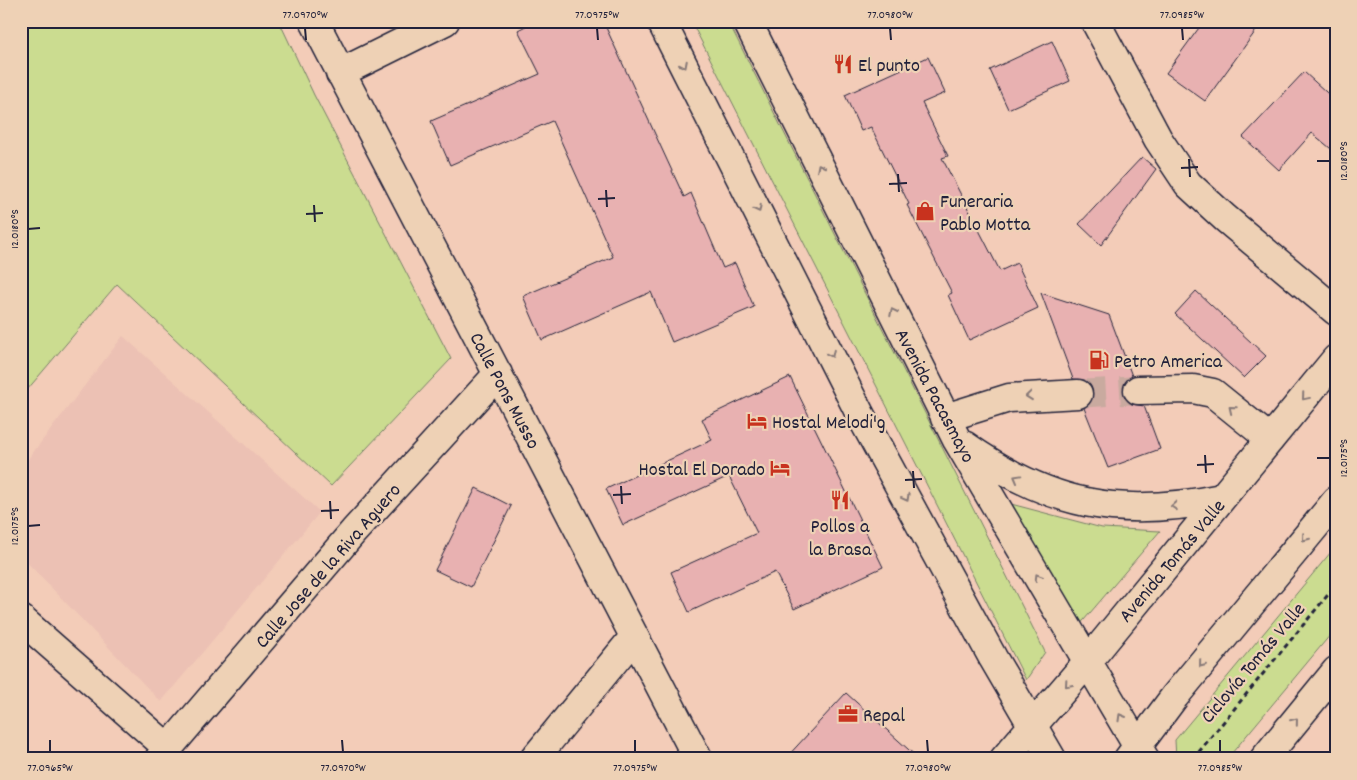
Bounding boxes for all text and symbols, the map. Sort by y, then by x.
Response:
text: 77.0970°W [282,7,328,24]
text: 77.0975°W [575,7,619,24]
text: 77.0980°W [867,7,913,24]
text: 77.0985°W [1160,7,1204,24]
restaurant icon: El punto [832,53,854,75]
place label: El punto [858,53,920,81]
one-way arrow [678,59,688,68]
text: 12.0180°S [1336,141,1353,181]
one-way arrow [816,163,826,172]
place label: Funeraria Pablo Motta [940,189,1031,240]
shop icon: Funeraria Pablo Motta [914,200,936,222]
one-way arrow [751,204,761,213]
text: 12.0180°S [7,209,24,249]
one-way arrow [888,308,899,317]
street label: Avenida Pacasmayo [886,324,981,469]
street label: Calle Pons Musso [461,328,546,455]
one-way arrow [824,349,834,358]
fuel station icon: Petro America [1088,349,1110,371]
place label: Petro America [1114,349,1223,377]
one-way arrow [1025,390,1033,401]
one-way arrow [1301,391,1310,400]
one-way arrow [1229,406,1238,414]
hotel icon: Hostal Melodi'g [746,410,768,432]
place label: Hostal Melodi'g [772,410,886,438]
text: 12.0175°S [1336,439,1353,477]
place label: Hostal El Dorado [639,457,765,485]
hotel icon: Hostal El Dorado [769,457,791,479]
one-way arrow [1013,475,1022,485]
street label: Calle Jose de la Riva Aguero [250,478,409,656]
restaurant icon: Pollos a la Brasa [829,489,851,511]
one-way arrow [900,493,910,502]
street label: Avenida Tomás Valle [1113,494,1233,630]
one-way arrow [1170,501,1178,512]
text: 12.0175°S [7,507,24,545]
place label: Pollos a la Brasa [809,514,872,565]
one-way arrow [1301,533,1310,542]
one-way arrow [1035,573,1045,582]
street label: Ciclovía Tomás Valle [1195,597,1313,731]
one-way arrow [1199,658,1207,667]
one-way arrow [1065,679,1074,688]
office icon: Repal [837,703,859,725]
place label: Repal [863,703,905,731]
one-way arrow [1117,713,1127,722]
one-way arrow [1289,718,1298,727]
text: 77.0965°W [27,760,73,777]
text: 77.0970°W [320,760,366,777]
text: 77.0975°W [613,760,657,777]
text: 77.0980°W [905,760,951,777]
text: 77.0985°W [1198,760,1242,777]

